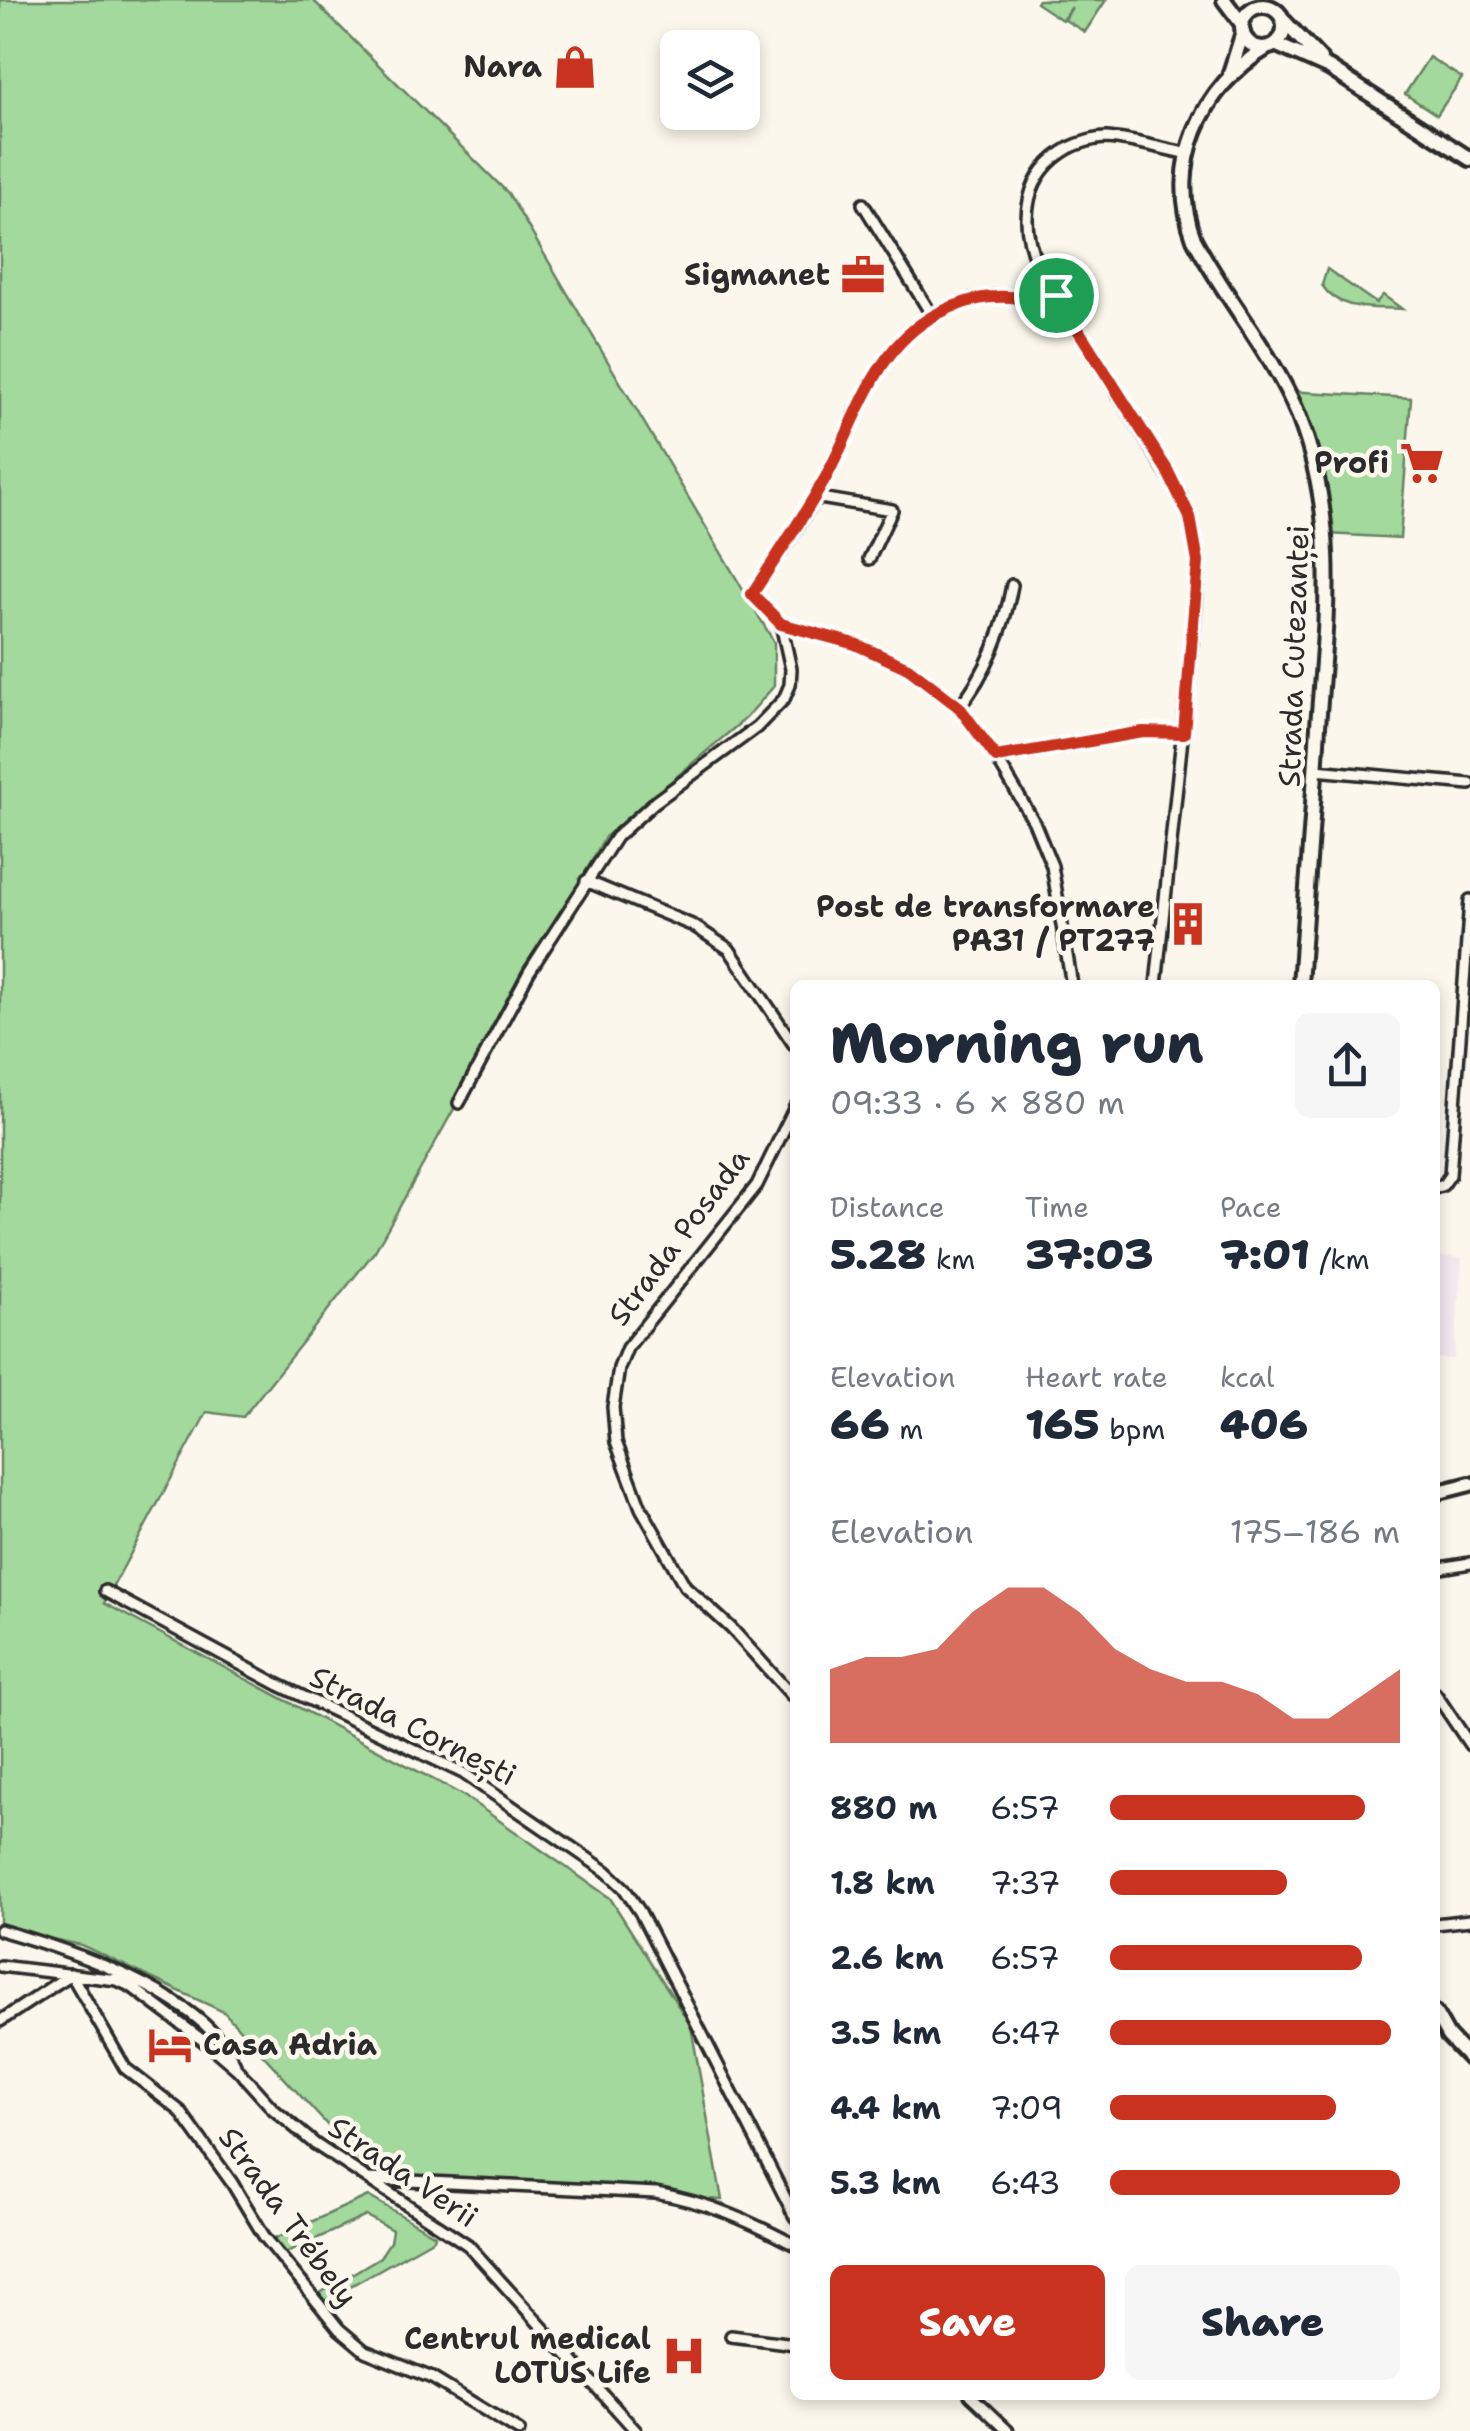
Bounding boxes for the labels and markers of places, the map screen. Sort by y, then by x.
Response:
shop icon: Nara [551,43,599,91]
place label: Nara [463,46,542,87]
office icon: Sigmanet [839,251,887,299]
pin [1014,253,1099,338]
place label: Sigmanet [684,254,830,295]
supermarket icon: Profi [1398,439,1446,487]
place label: Profi [1314,442,1389,483]
place label: Post de transformare PA31 / PT277 [816,886,1155,961]
building icon: Post de transformare PA31 / PT277 [1164,900,1212,948]
hotel icon: Casa Adria [146,2021,194,2069]
place label: Casa Adria [203,2024,378,2065]
place label: Centrul medical LOTUS Life [404,2318,651,2393]
hospital icon: Centrul medical LOTUS Life [660,2332,708,2380]

